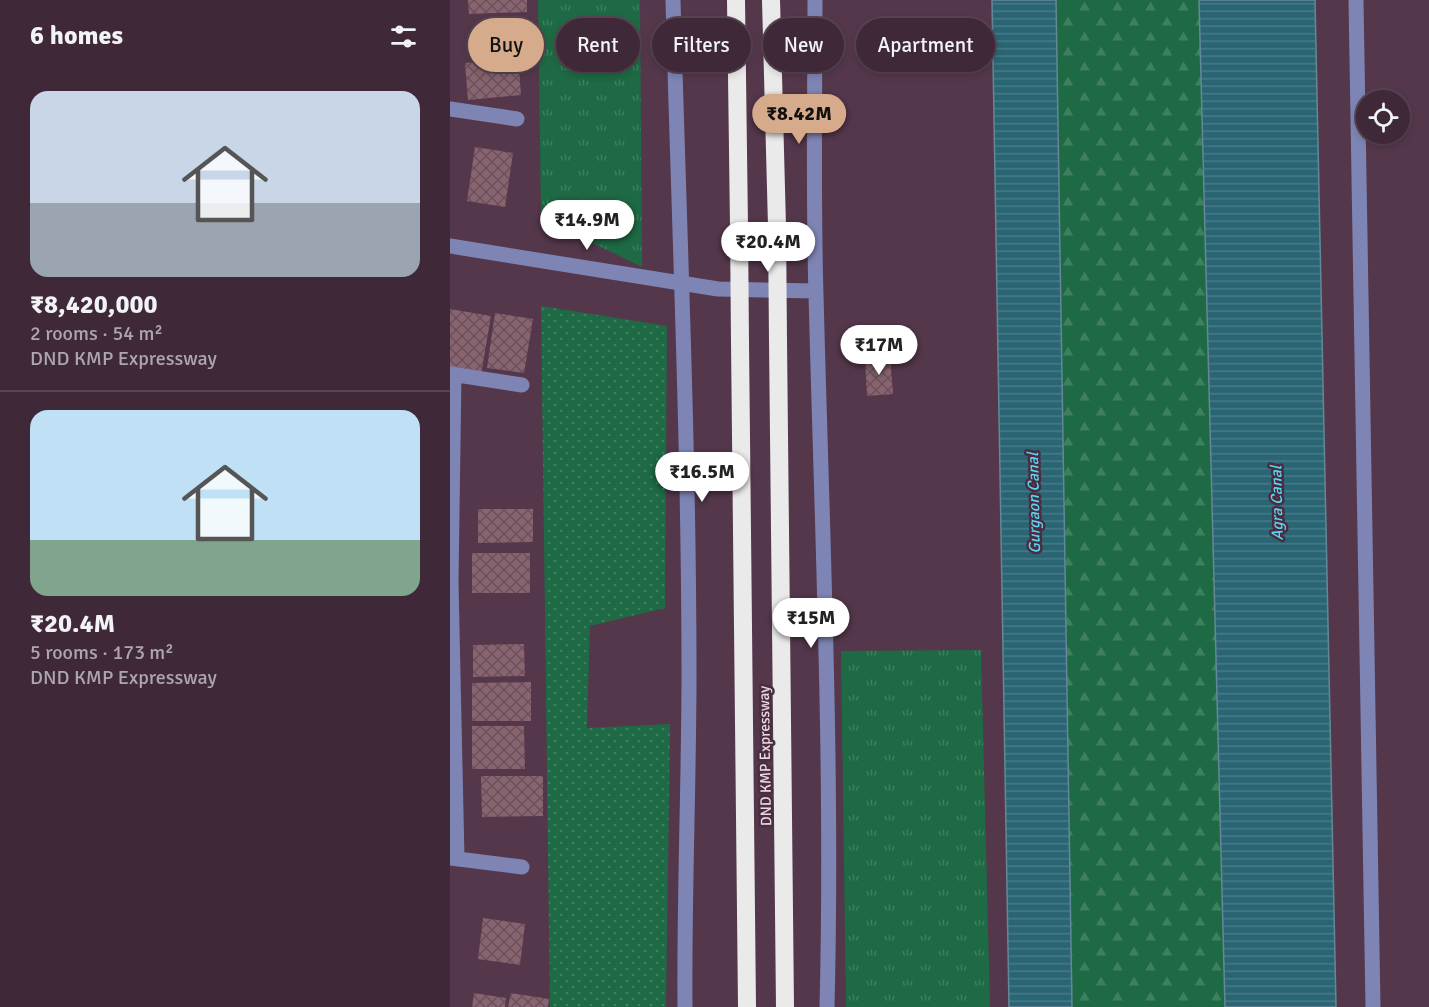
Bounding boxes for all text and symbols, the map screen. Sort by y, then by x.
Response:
chip: Buy [468,18,544,72]
chip: Rent [556,18,640,72]
chip: Filters [652,18,751,72]
chip: New [763,18,844,72]
chip: Apartment [856,18,995,72]
text: 6 homes [30,20,123,52]
icon: filters [387,20,420,53]
map controls [1356,90,1410,144]
button: locate [1356,90,1410,144]
pin: ₹8.42M [750,94,848,145]
text: ₹8.42M [766,101,832,126]
icon: home [171,130,279,238]
pin: ₹14.9M [538,200,636,251]
text: ₹14.9M [554,207,620,232]
pin: ₹20.4M [719,222,817,273]
text: ₹20.4M [735,229,801,254]
text: ₹8,420,000 [30,289,158,321]
text: 2 rooms · 54 m² [30,321,163,346]
pin: ₹17M [843,325,915,376]
text: ₹17M [854,332,904,357]
text: DND KMP Expressway [30,346,217,371]
icon: home [171,449,279,557]
water label: Gurgaon Canal [1023,451,1045,554]
pin: ₹16.5M [653,452,751,503]
text: ₹16.5M [669,459,735,484]
water label: Agra Canal [1266,464,1288,541]
pin: ₹15M [775,598,847,649]
text: ₹15M [786,605,836,630]
text: ₹20.4M [30,608,115,640]
text: 5 rooms · 173 m² [30,640,174,665]
text: DND KMP Expressway [30,665,217,690]
street label: DND KMP Expressway [755,686,775,826]

